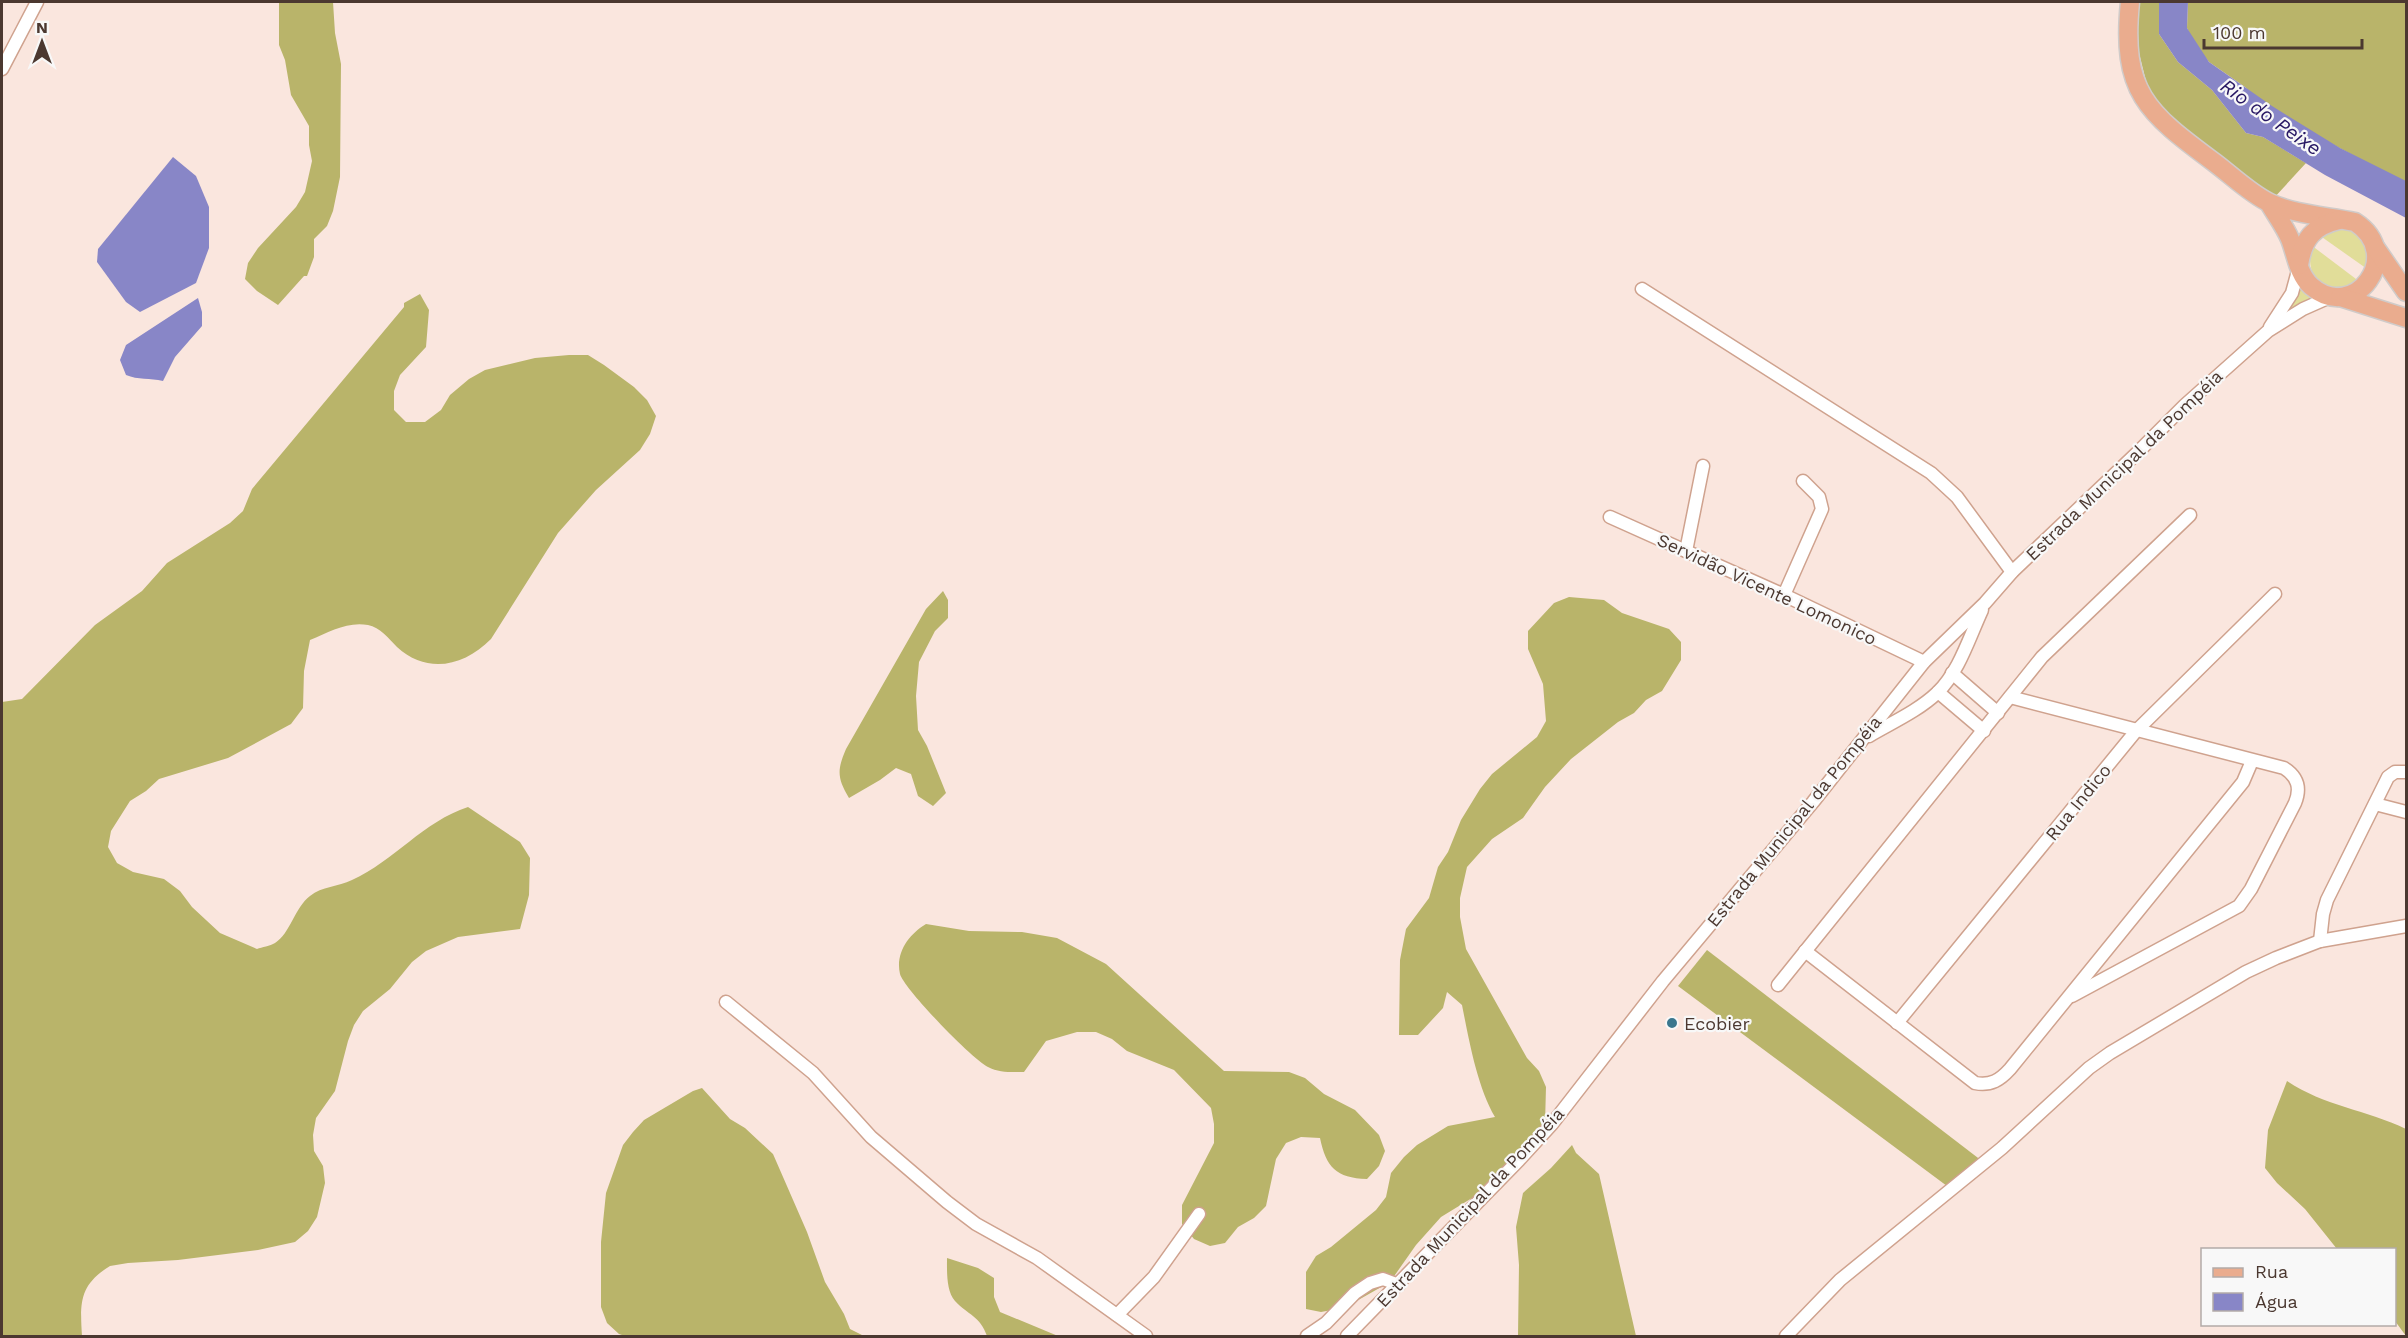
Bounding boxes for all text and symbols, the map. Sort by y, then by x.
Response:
north arrow [12,12,72,72]
scale bar [2204,12,2362,50]
text: N [36,18,48,37]
text: 100 m [2213,22,2266,43]
water label: Rio do Peixe [2216,73,2326,161]
street label: Estrada Municipal da Pompéia [2021,365,2227,565]
street label: Servidão Vicente Lomonico [1654,529,1880,649]
street label: Estrada Municipal da Pompéia [1702,711,1886,931]
street label: Rua Indico [2041,760,2115,844]
place label: Ecobier [1684,1013,1750,1034]
marker: Ecobier [1665,1016,1679,1030]
street label: Estrada Municipal da Pompéia [1372,1103,1568,1311]
legend [2201,1248,2396,1326]
text: Rua [2255,1261,2288,1282]
text: Água [2255,1291,2298,1312]

